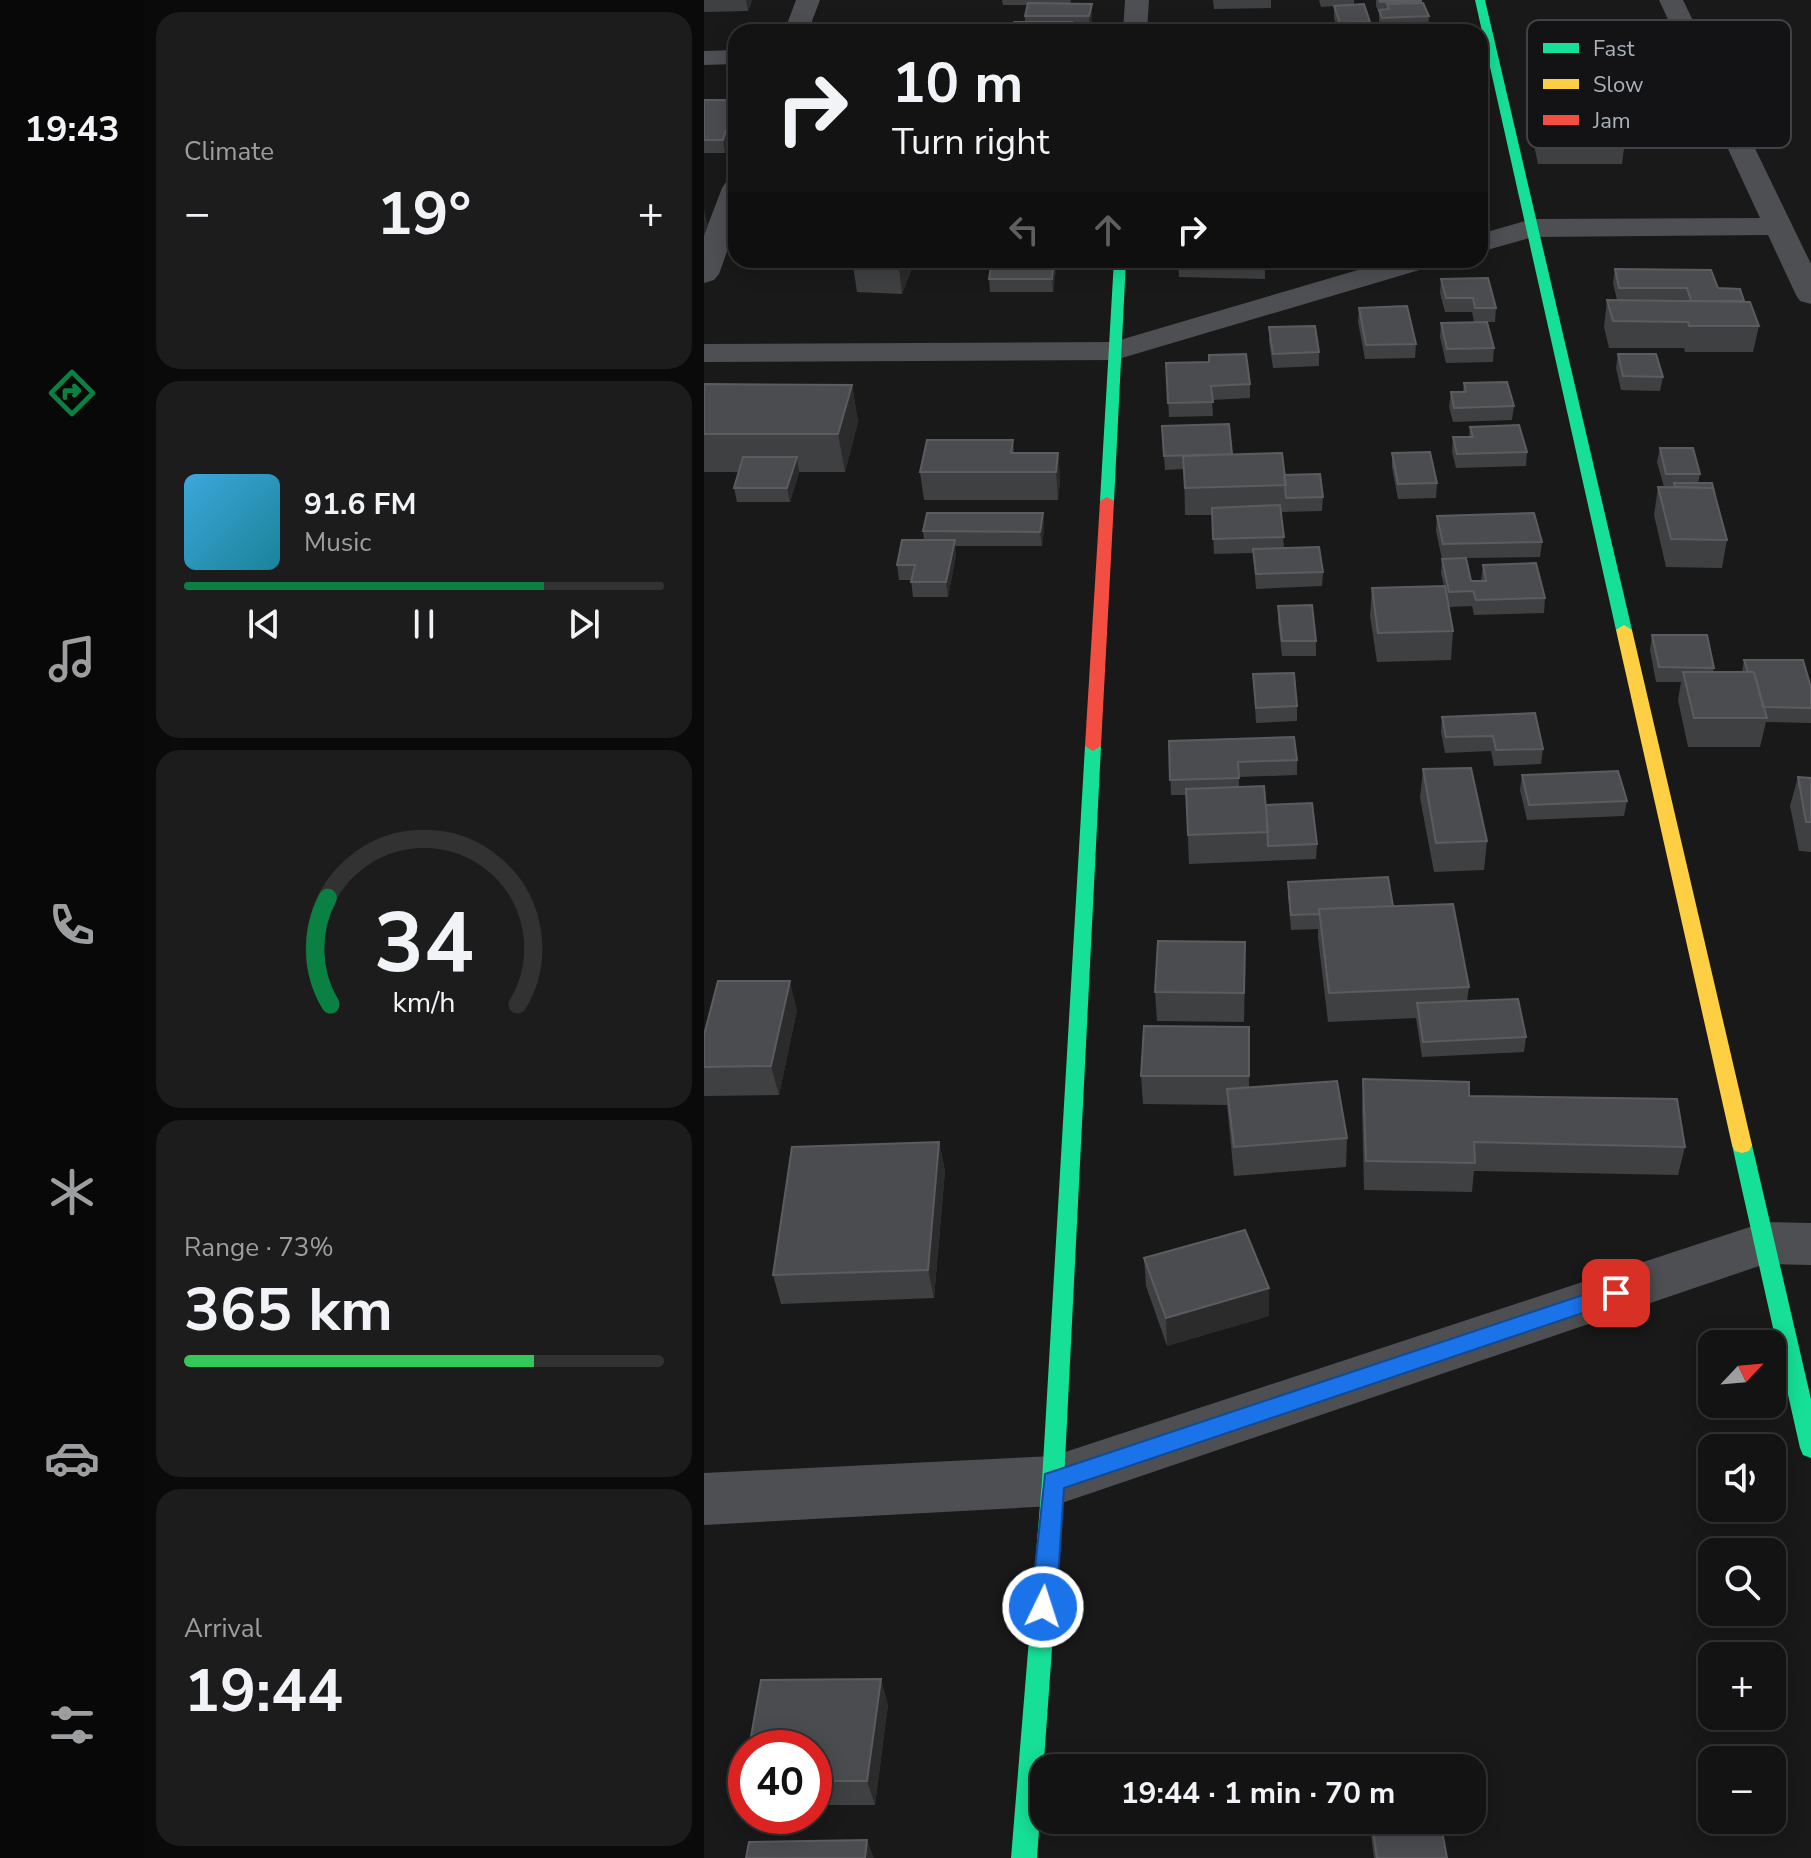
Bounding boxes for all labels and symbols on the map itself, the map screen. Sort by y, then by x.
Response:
legend [1527,20,1791,148]
text: Fast [1593,34,1635,64]
text: Slow [1593,70,1644,100]
text: Jam [1592,106,1631,136]
pin [1582,1259,1650,1327]
north arrow [1698,1330,1786,1418]
position arrow [1001,1565,1085,1649]
speed limit sign: 40 [728,1730,832,1834]

